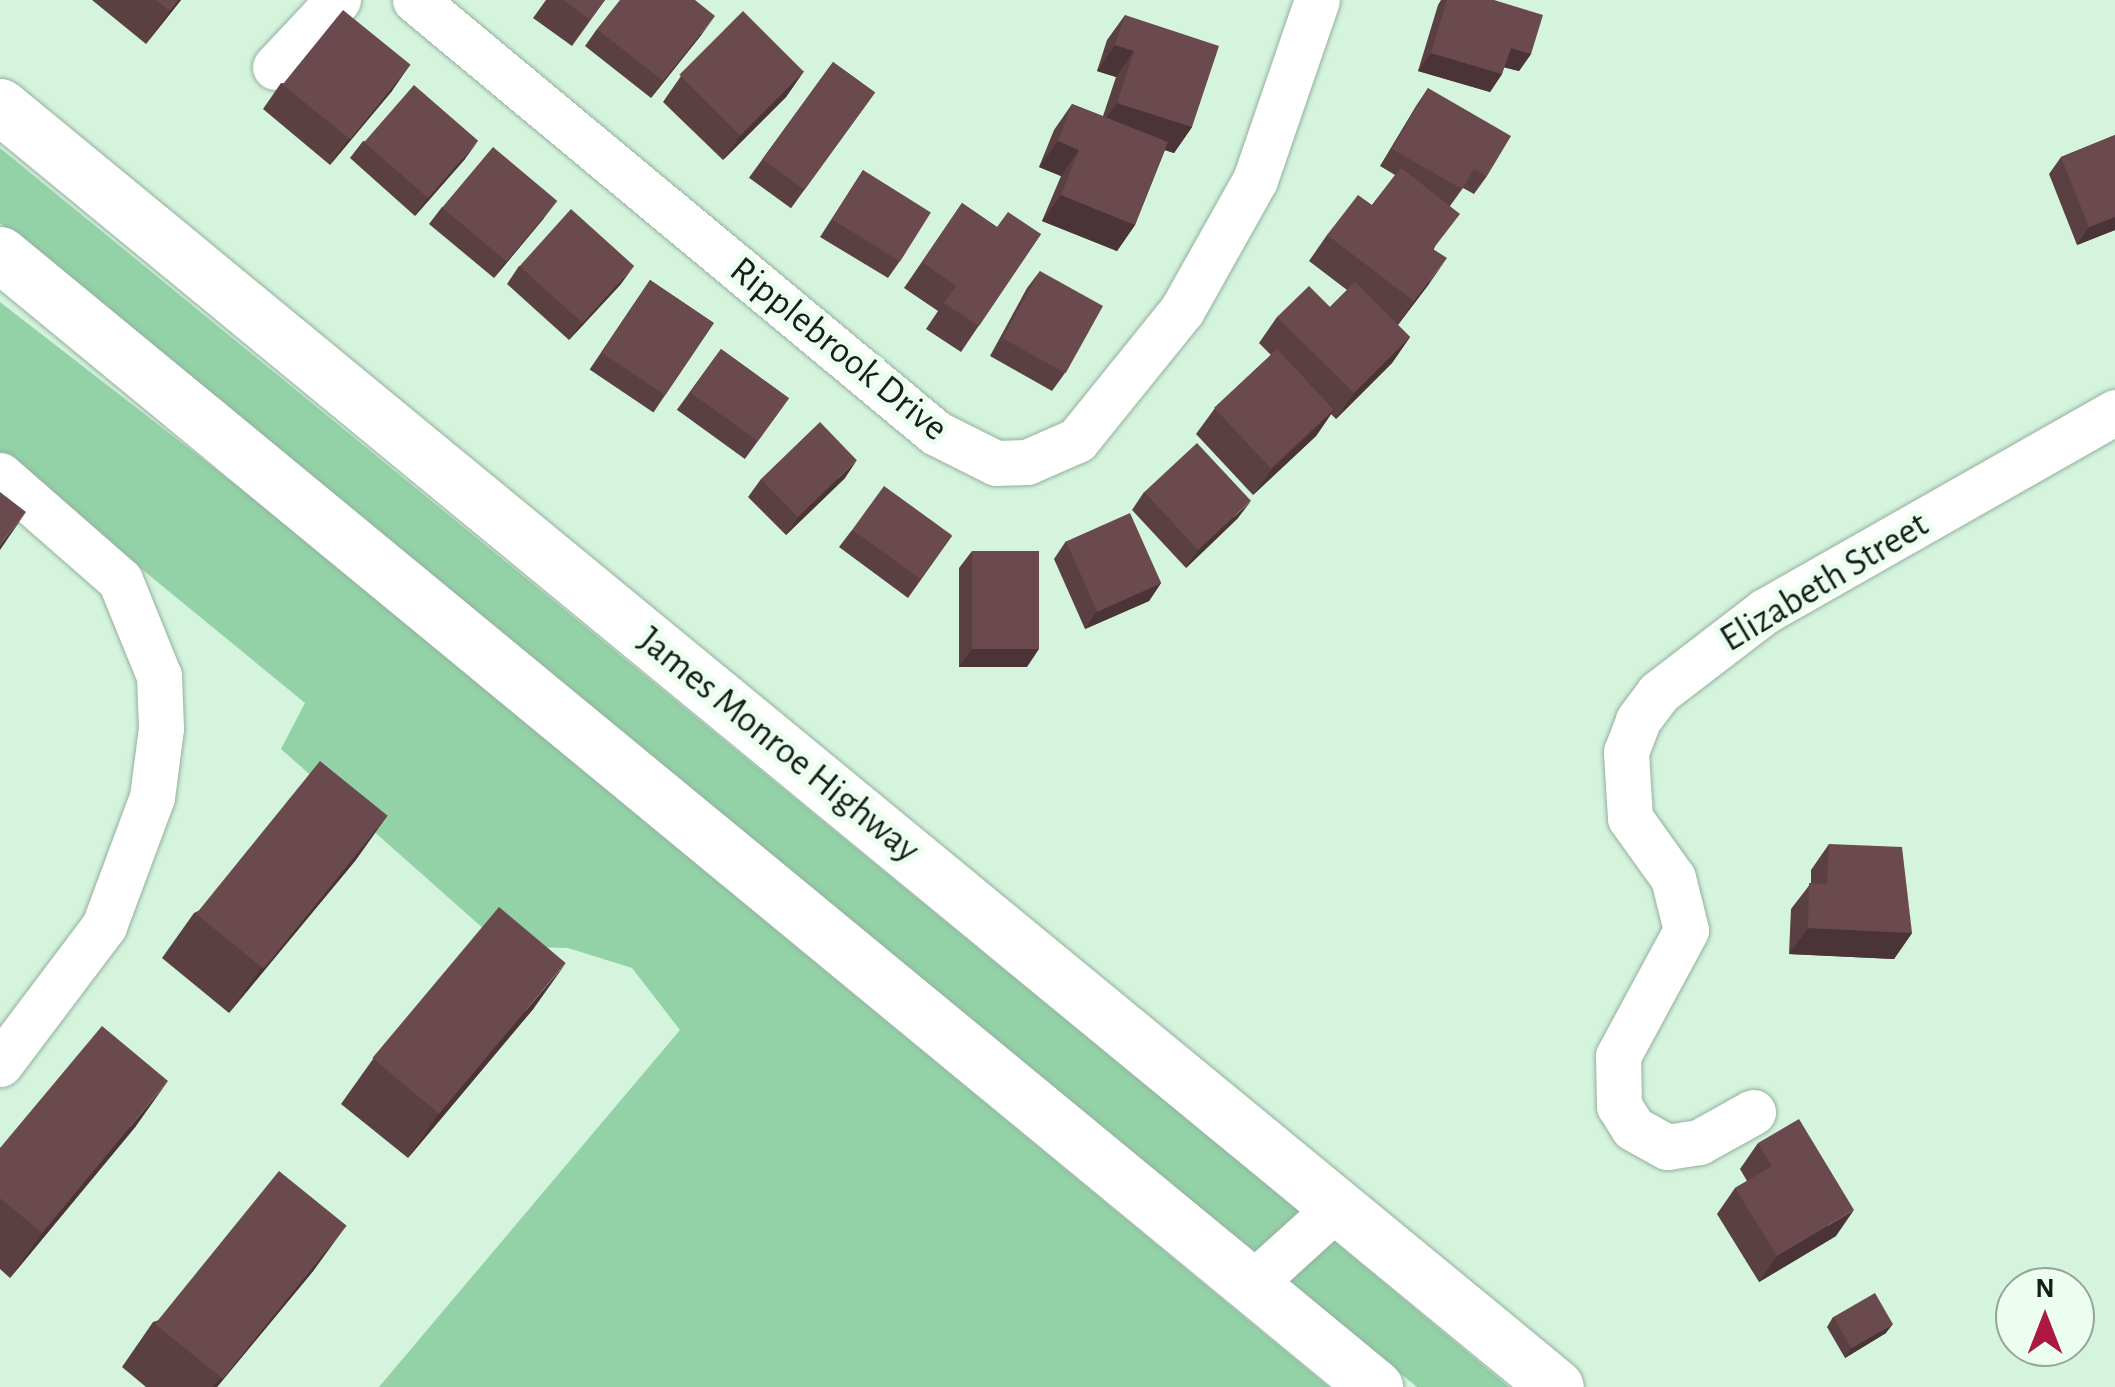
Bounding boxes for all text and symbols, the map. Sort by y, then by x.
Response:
street label: Ripplebrook Drive [720,248,956,452]
street label: Elizabeth Street [1713,503,1937,663]
street label: James Monroe Highway [628,619,928,873]
north arrow [1995,1267,2095,1367]
text: N [2035,1275,2055,1303]

